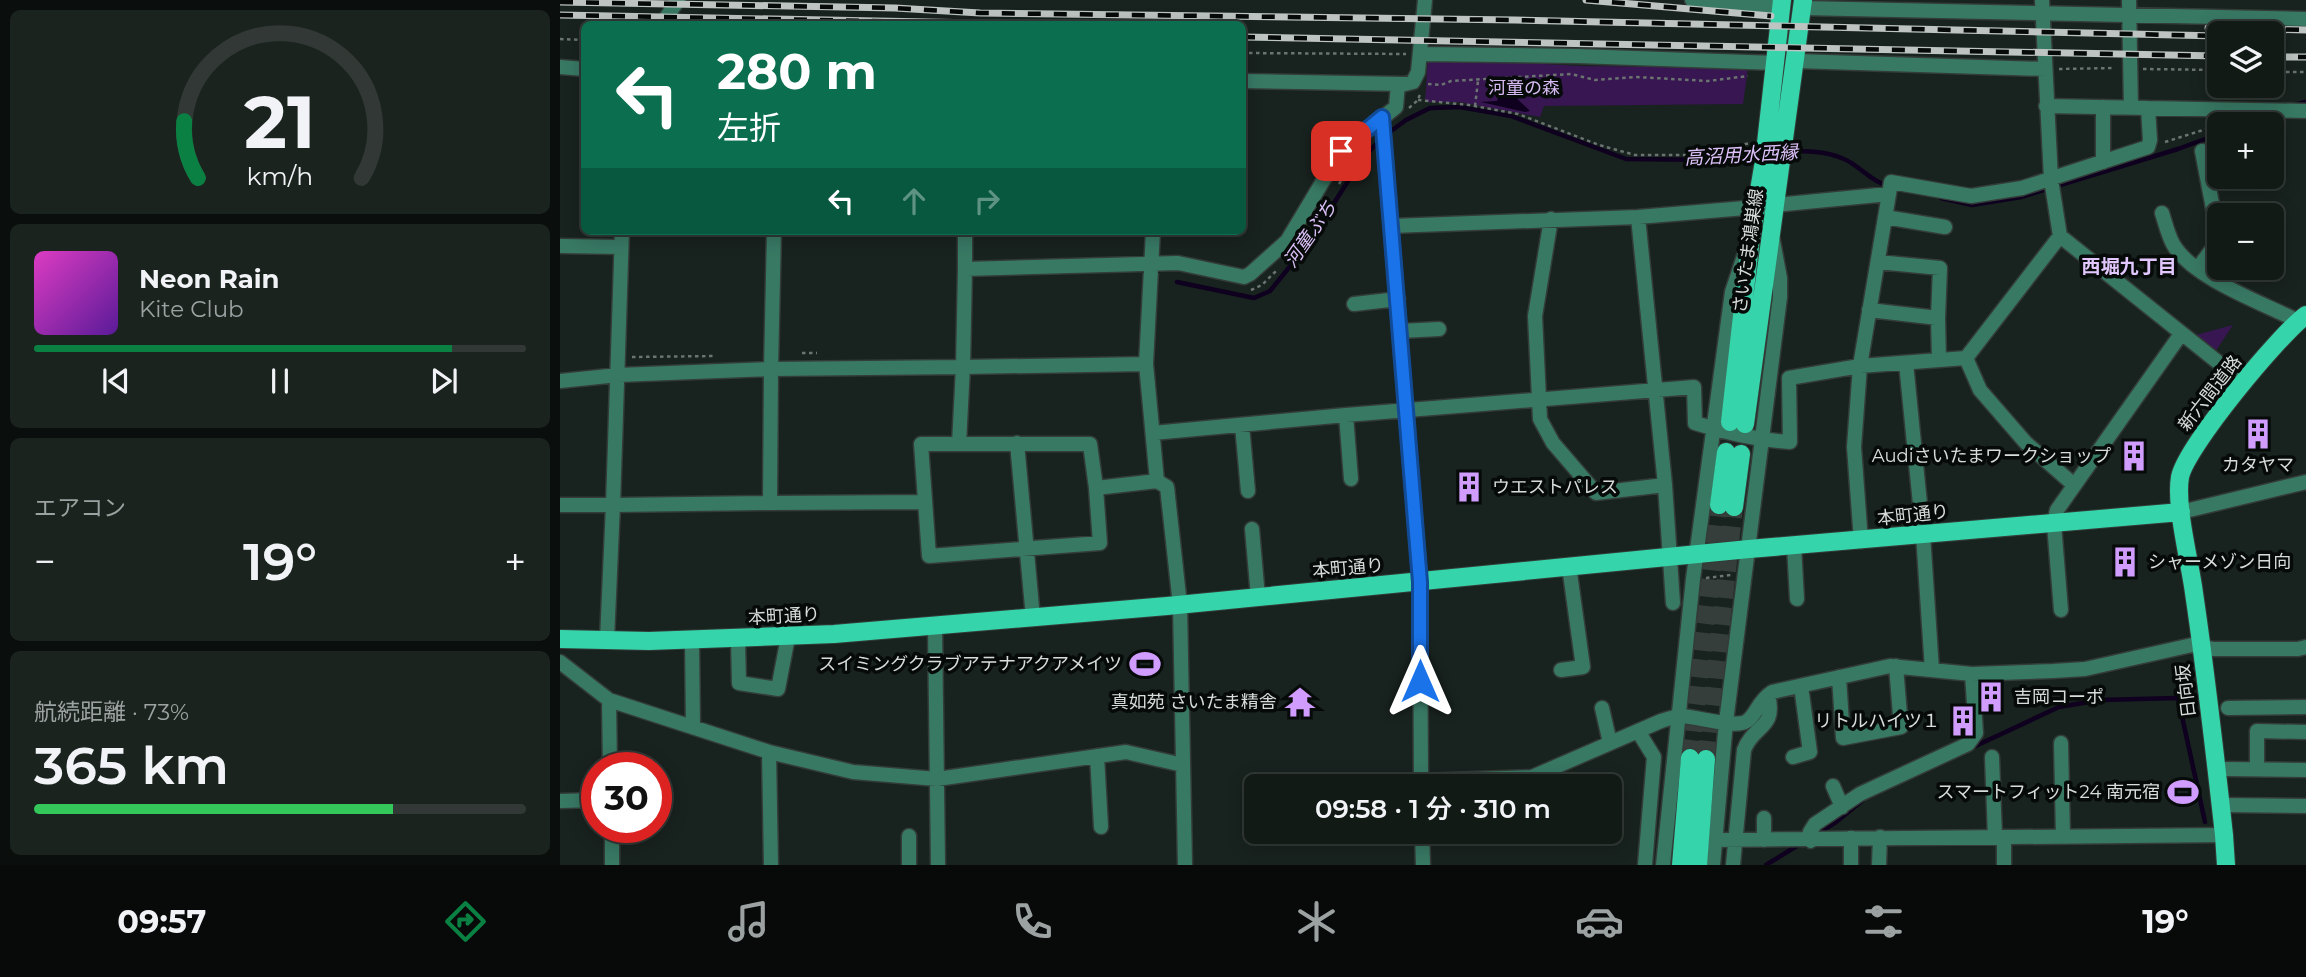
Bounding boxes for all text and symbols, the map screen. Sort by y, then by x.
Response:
map controls [2207,21,2284,280]
button: layers [2207,21,2284,98]
text: 280 m [717,42,877,101]
icon: left [602,49,693,140]
park label: 河童の森 [1488,77,1560,99]
text: 21 [244,78,316,166]
text: 左折 [717,108,781,147]
button: + [2207,112,2284,189]
pin [1311,121,1371,181]
icon: arrive [1322,132,1360,170]
water label: 高沼用水西縁 [1683,140,1801,169]
text: km/h [247,161,313,191]
icon: left [822,182,860,220]
icon: ahead [895,182,933,220]
icon: right [968,182,1006,220]
street label: さいたま鴻巣線 [1728,187,1768,315]
water label: 河童ぶち [1279,196,1341,272]
button: − [2207,203,2284,280]
district label: 西堀九丁目 [2081,255,2177,278]
text: Neon Rain [139,263,280,295]
text: Kite Club [139,295,244,323]
street label: 新六間道路 [2174,351,2246,435]
icon: previous [97,362,135,400]
icon: pause [261,362,299,400]
icon: next [425,362,463,400]
building icon: カタヤマ [2241,417,2275,451]
building icon: Audiさいたまワークショップ [2117,439,2151,473]
place label: Audiさいたまワークショップ [1872,445,2111,467]
place label: カタヤマ [2222,454,2294,476]
building icon: ウエストパレス [1452,470,1486,504]
place label: ウエストパレス [1492,476,1618,498]
text: エアコン [34,494,126,522]
street label: 本町通り [1876,500,1950,530]
text: 19° [243,530,317,593]
text: − [34,538,56,585]
text: + [504,538,526,585]
building icon: シャーメゾン日向 [2108,545,2142,579]
place label: シャーメゾン日向 [2148,551,2291,573]
street label: 本町通り [1311,554,1385,582]
street label: 本町通り [747,603,821,629]
position arrow [1383,644,1457,718]
sports icon: スイミングクラブアテナアクアメイツ [1128,647,1162,681]
place label: スイミングクラブアテナアクアメイツ [818,653,1122,675]
street label: 日向坂 [2172,663,2200,719]
building icon: 吉岡コーポ [1974,680,2008,714]
temple icon: 真如苑 さいたま精舎 [1283,685,1317,719]
place label: 吉岡コーポ [2014,686,2104,708]
place label: 真如苑 さいたま精舎 [1111,691,1277,713]
text: 航続距離 · 73% [34,698,189,726]
building icon: リトルハイツ１ [1946,704,1980,738]
place label: リトルハイツ１ [1814,710,1940,732]
text: 365 km [34,734,229,797]
speed limit sign: 30 [581,752,672,843]
sports icon: スマートフィット24 南元宿 [2166,775,2200,809]
place label: スマートフィット24 南元宿 [1936,781,2160,803]
text: 09:58 · 1 分 · 310 m [1315,793,1551,825]
icon: directions [441,897,490,946]
icon: music [724,897,773,946]
icon: phone [1008,897,1057,946]
icon: climate [1292,897,1341,946]
icon: car [1575,897,1624,946]
icon: filters [1859,897,1908,946]
text: 09:57 [117,902,206,941]
text: 19° [2142,902,2189,941]

